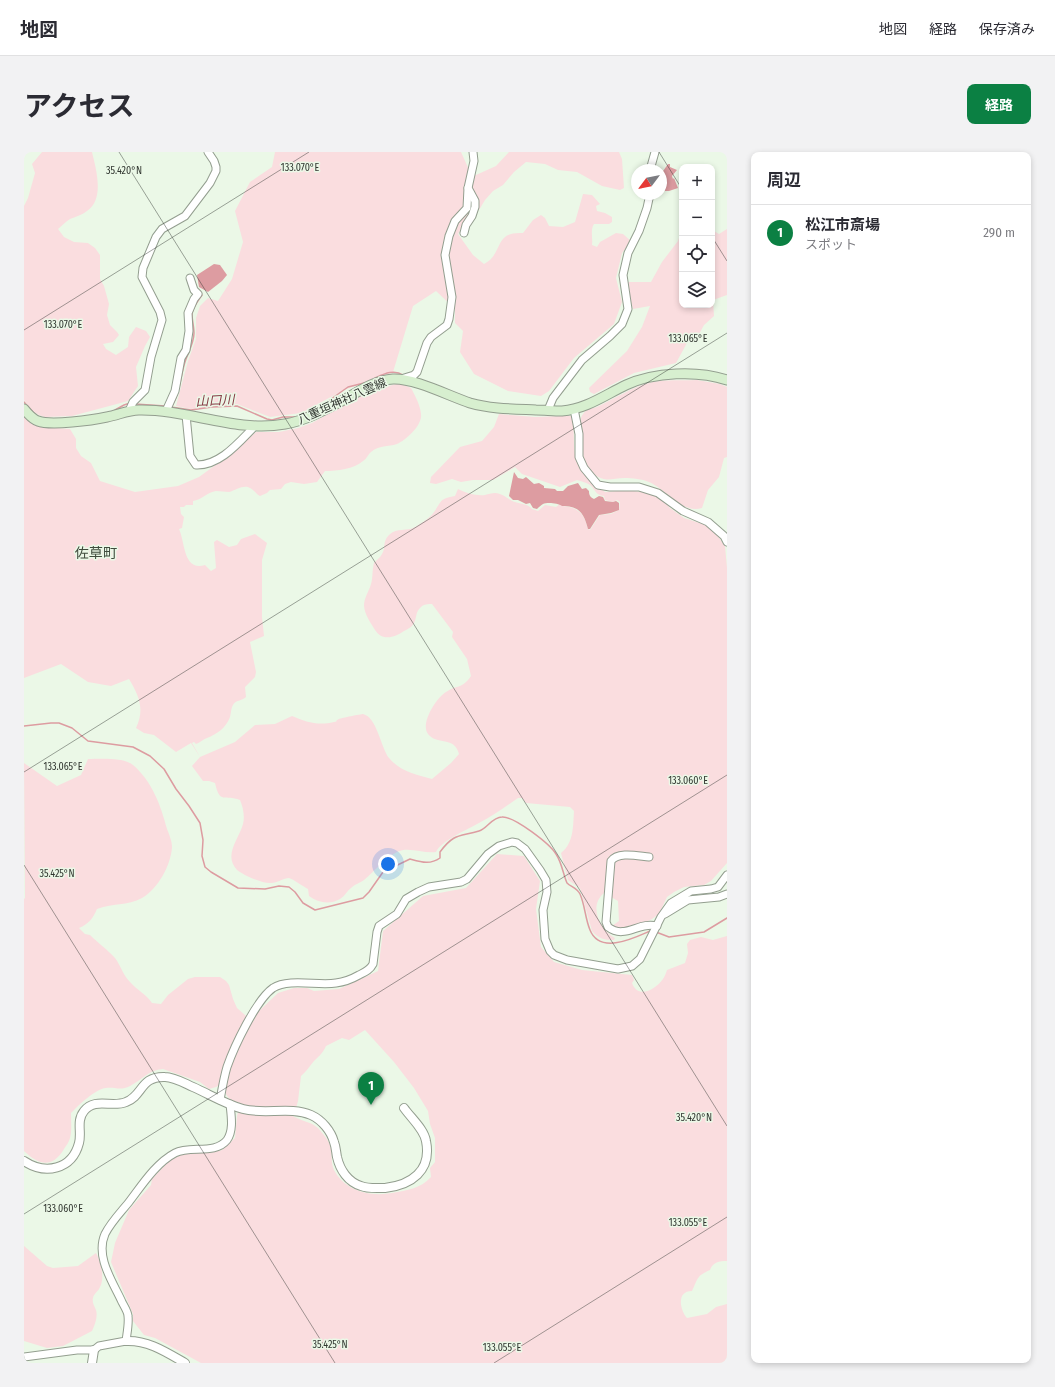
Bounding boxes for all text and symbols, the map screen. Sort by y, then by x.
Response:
text: 地図 [20,18,58,41]
text: 地図 [879,21,907,38]
text: 経路 [929,21,957,38]
text: 保存済み [979,21,1035,38]
button: 経路 [967,84,1031,124]
text: アクセス [24,90,135,123]
text: 133.070°E [281,162,320,174]
north arrow [631,164,667,200]
map controls [679,164,715,308]
button: + [679,164,715,200]
text: 35.420°N [106,165,142,177]
text: 周辺 [767,170,801,191]
button: − [679,200,715,236]
text: 松江市斎場 [805,216,880,234]
text: 1 [777,225,783,240]
text: 290 m [983,225,1015,240]
button: locate [679,236,715,272]
text: スポット [805,237,857,252]
button: layers [679,272,715,308]
text: 133.070°E [44,319,83,331]
text: 133.065°E [669,333,708,345]
street label: 八重垣神社八雲線 [295,375,389,427]
water label: 山口川 [195,392,237,409]
district label: 佐草町 [75,545,117,562]
text: 133.065°E [44,761,83,773]
text: 133.060°E [668,775,708,787]
your location [378,854,398,874]
text: 35.425°N [39,868,75,880]
pin: 1 [358,1072,384,1105]
text: 35.420°N [676,1112,712,1124]
text: 133.060°E [43,1203,83,1215]
text: 133.055°E [669,1217,708,1229]
text: 35.425°N [312,1339,348,1351]
text: 133.055°E [483,1342,522,1354]

